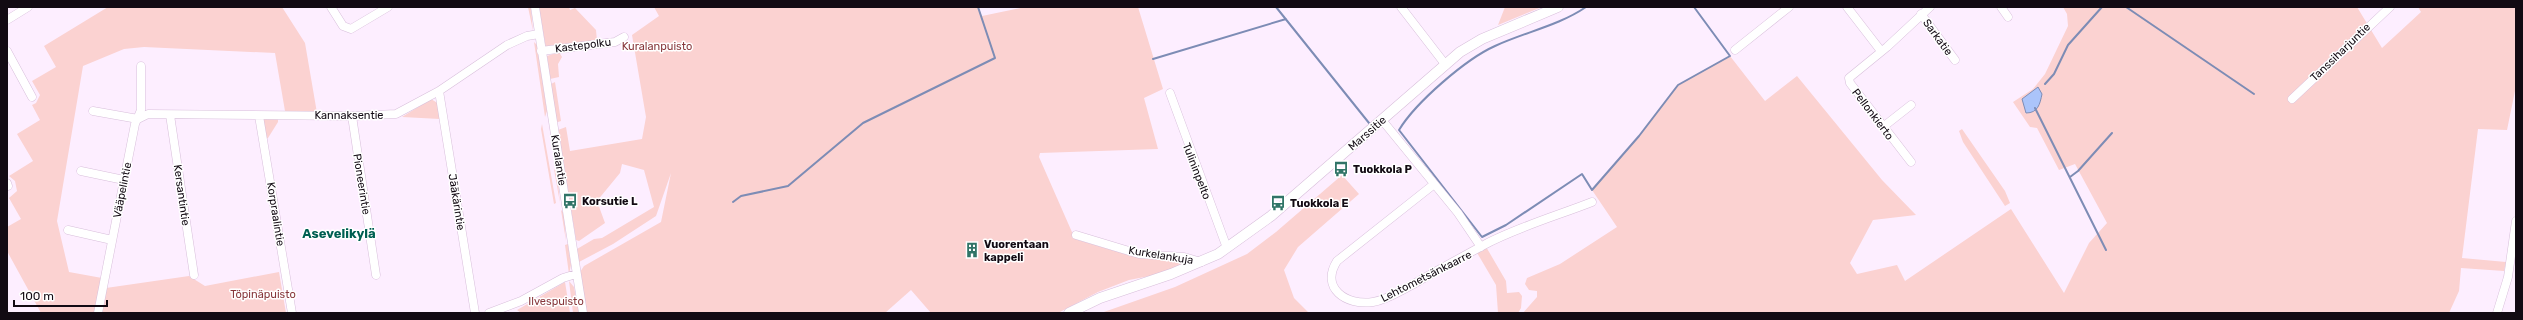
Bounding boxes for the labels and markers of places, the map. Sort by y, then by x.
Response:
bus stop icon: Tuokkola P [1332,160,1350,178]
place label: Tuokkola P [1353,163,1412,176]
bus stop icon: Korsutie L [561,192,579,210]
bus stop icon: Tuokkola E [1269,194,1287,212]
place label: Korsutie L [582,195,638,208]
place label: Tuokkola E [1290,197,1349,210]
place label: Vuorentaan kappeli [984,238,1049,264]
building icon: Vuorentaan kappeli [963,241,981,259]

